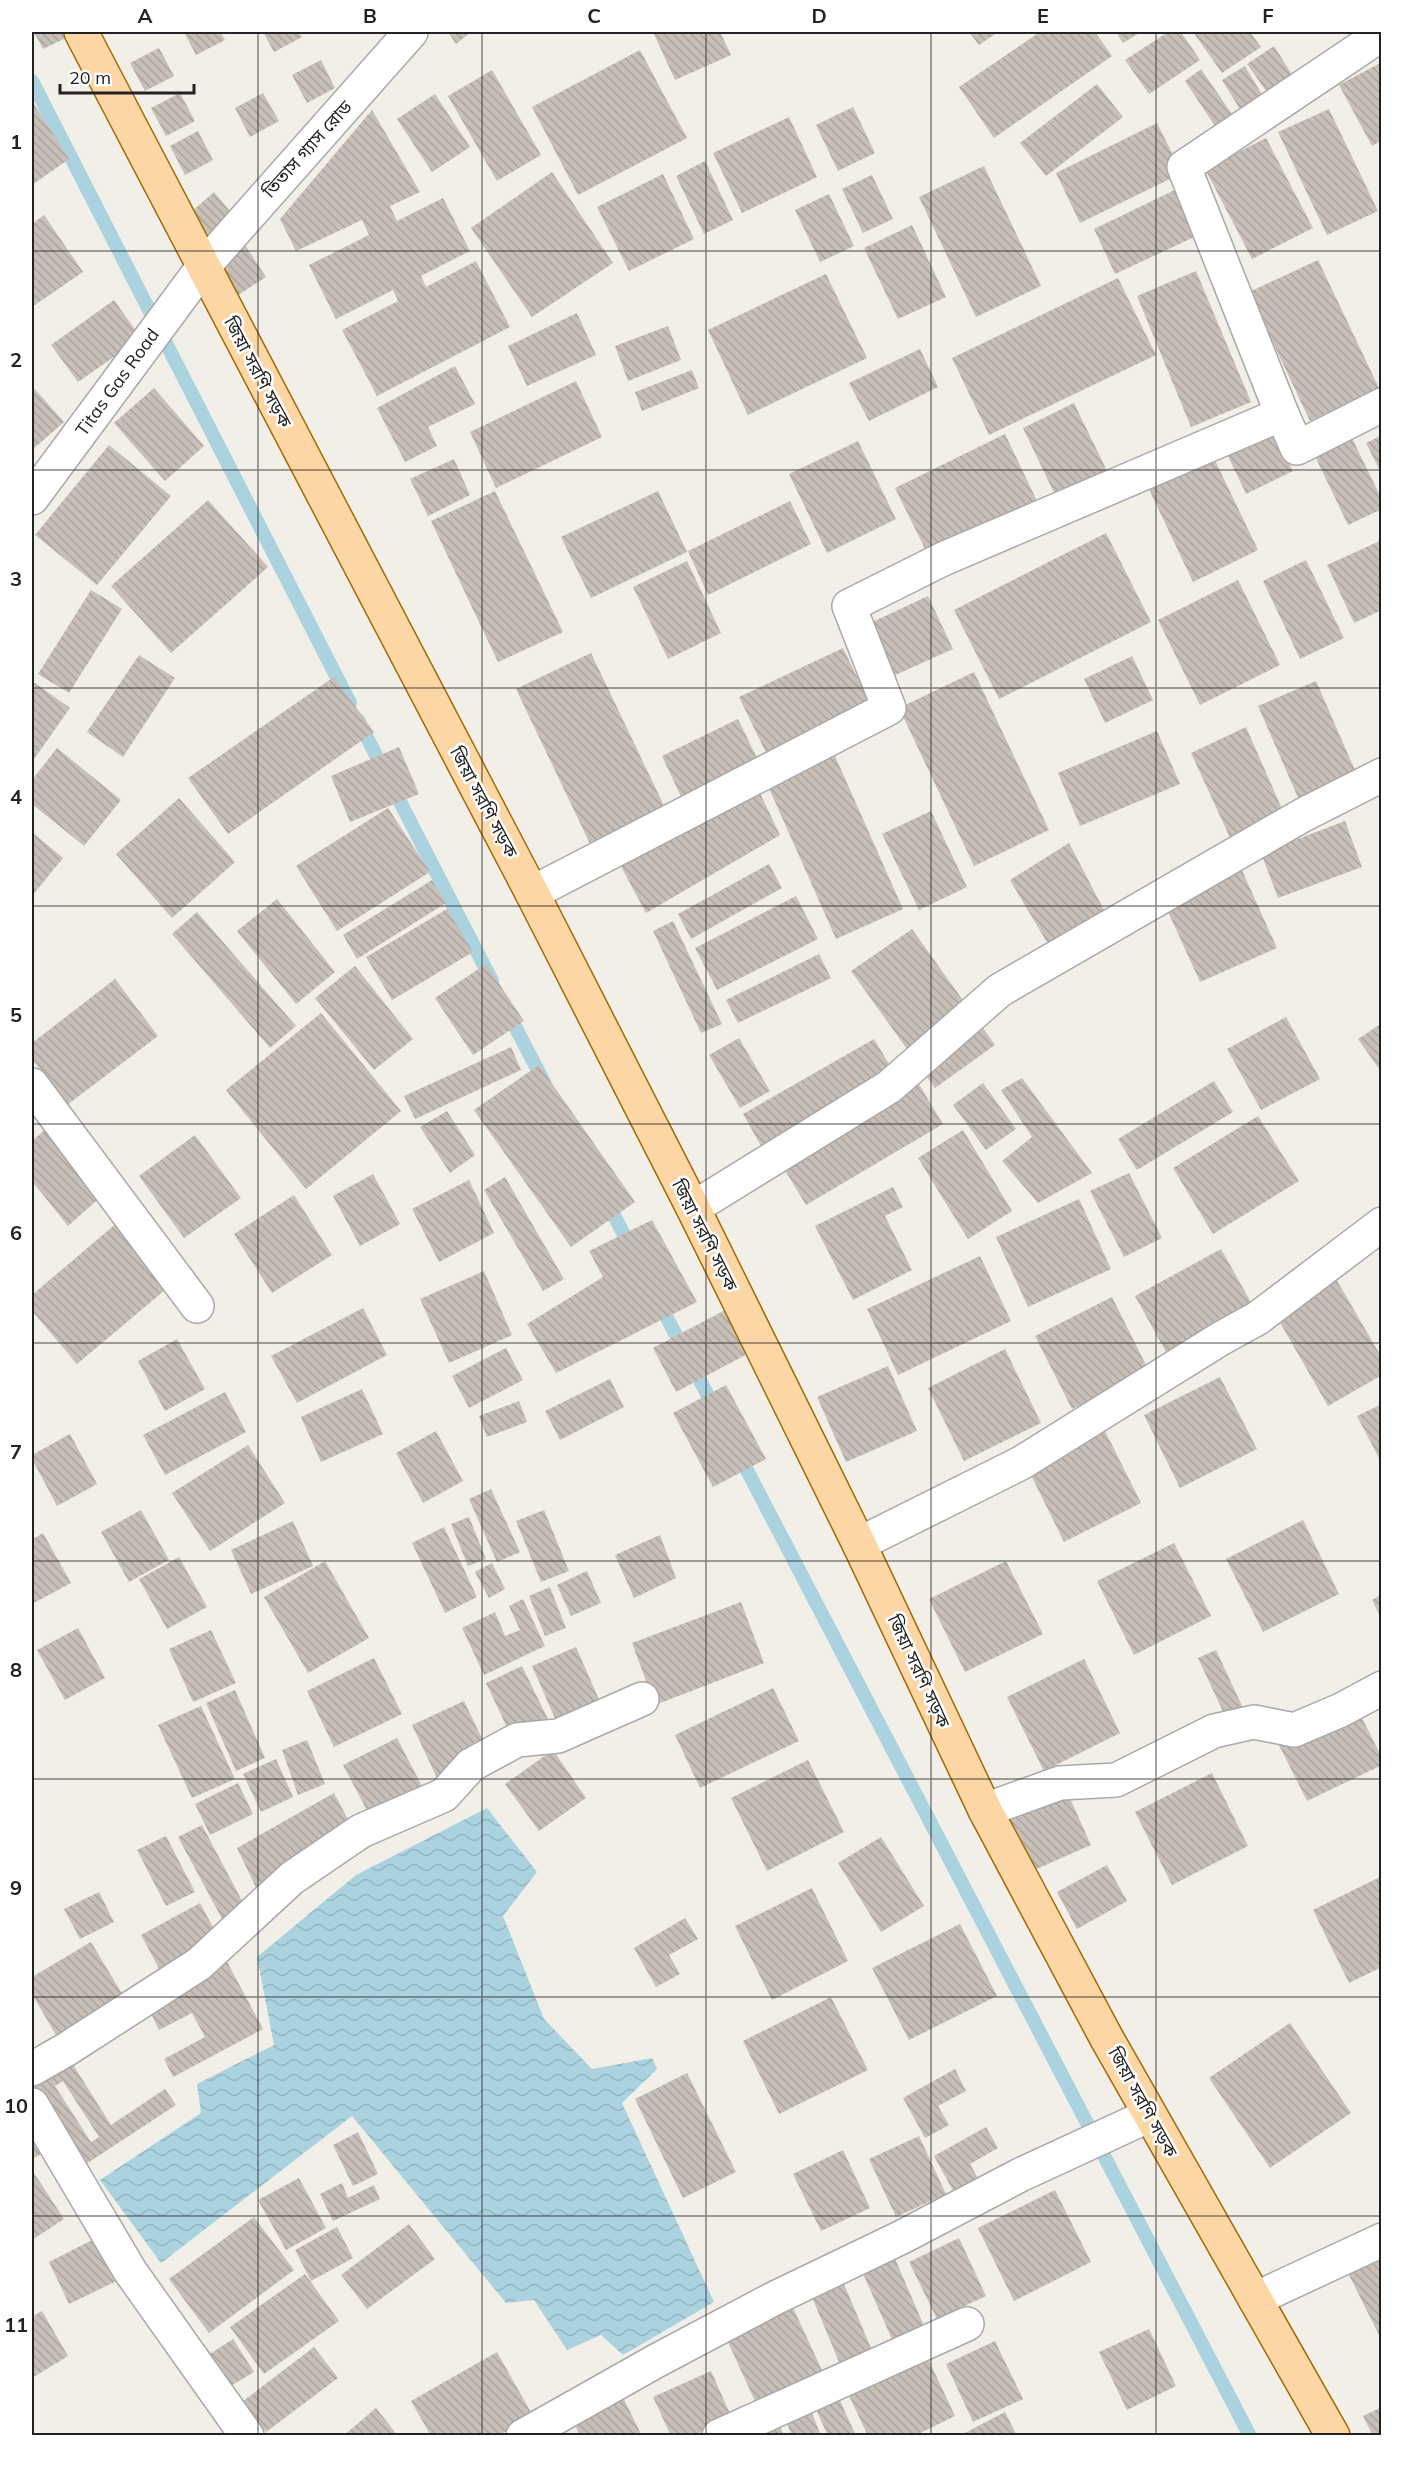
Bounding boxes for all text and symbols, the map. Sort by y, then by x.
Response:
text: A [138,3,153,28]
text: B [363,3,377,28]
text: C [587,3,601,28]
text: D [811,3,827,28]
text: E [1037,3,1049,28]
text: F [1262,3,1274,28]
scale bar [60,57,194,95]
text: 20 m [69,66,111,89]
street label: তিতাস গ্যাস রোড [257,95,357,203]
text: 1 [10,129,22,154]
street label: জিয়া সরণি সড়ক [219,312,297,432]
street label: Titas Gas Road [70,324,164,440]
text: 2 [10,347,22,372]
text: 3 [10,566,22,591]
street label: জিয়া সরণি সড়ক [445,742,523,862]
text: 4 [10,784,22,809]
text: 5 [10,1002,22,1027]
street label: জিয়া সরণি সড়ক [667,1174,743,1295]
text: 6 [10,1220,22,1245]
text: 7 [10,1439,22,1464]
street label: জিয়া সরণি সড়ক [882,1610,955,1732]
text: 8 [10,1657,22,1682]
text: 9 [10,1875,22,1900]
street label: জিয়া সরণি সড়ক [1103,2042,1183,2161]
text: 10 [4,2093,28,2118]
text: 11 [4,2312,28,2337]

